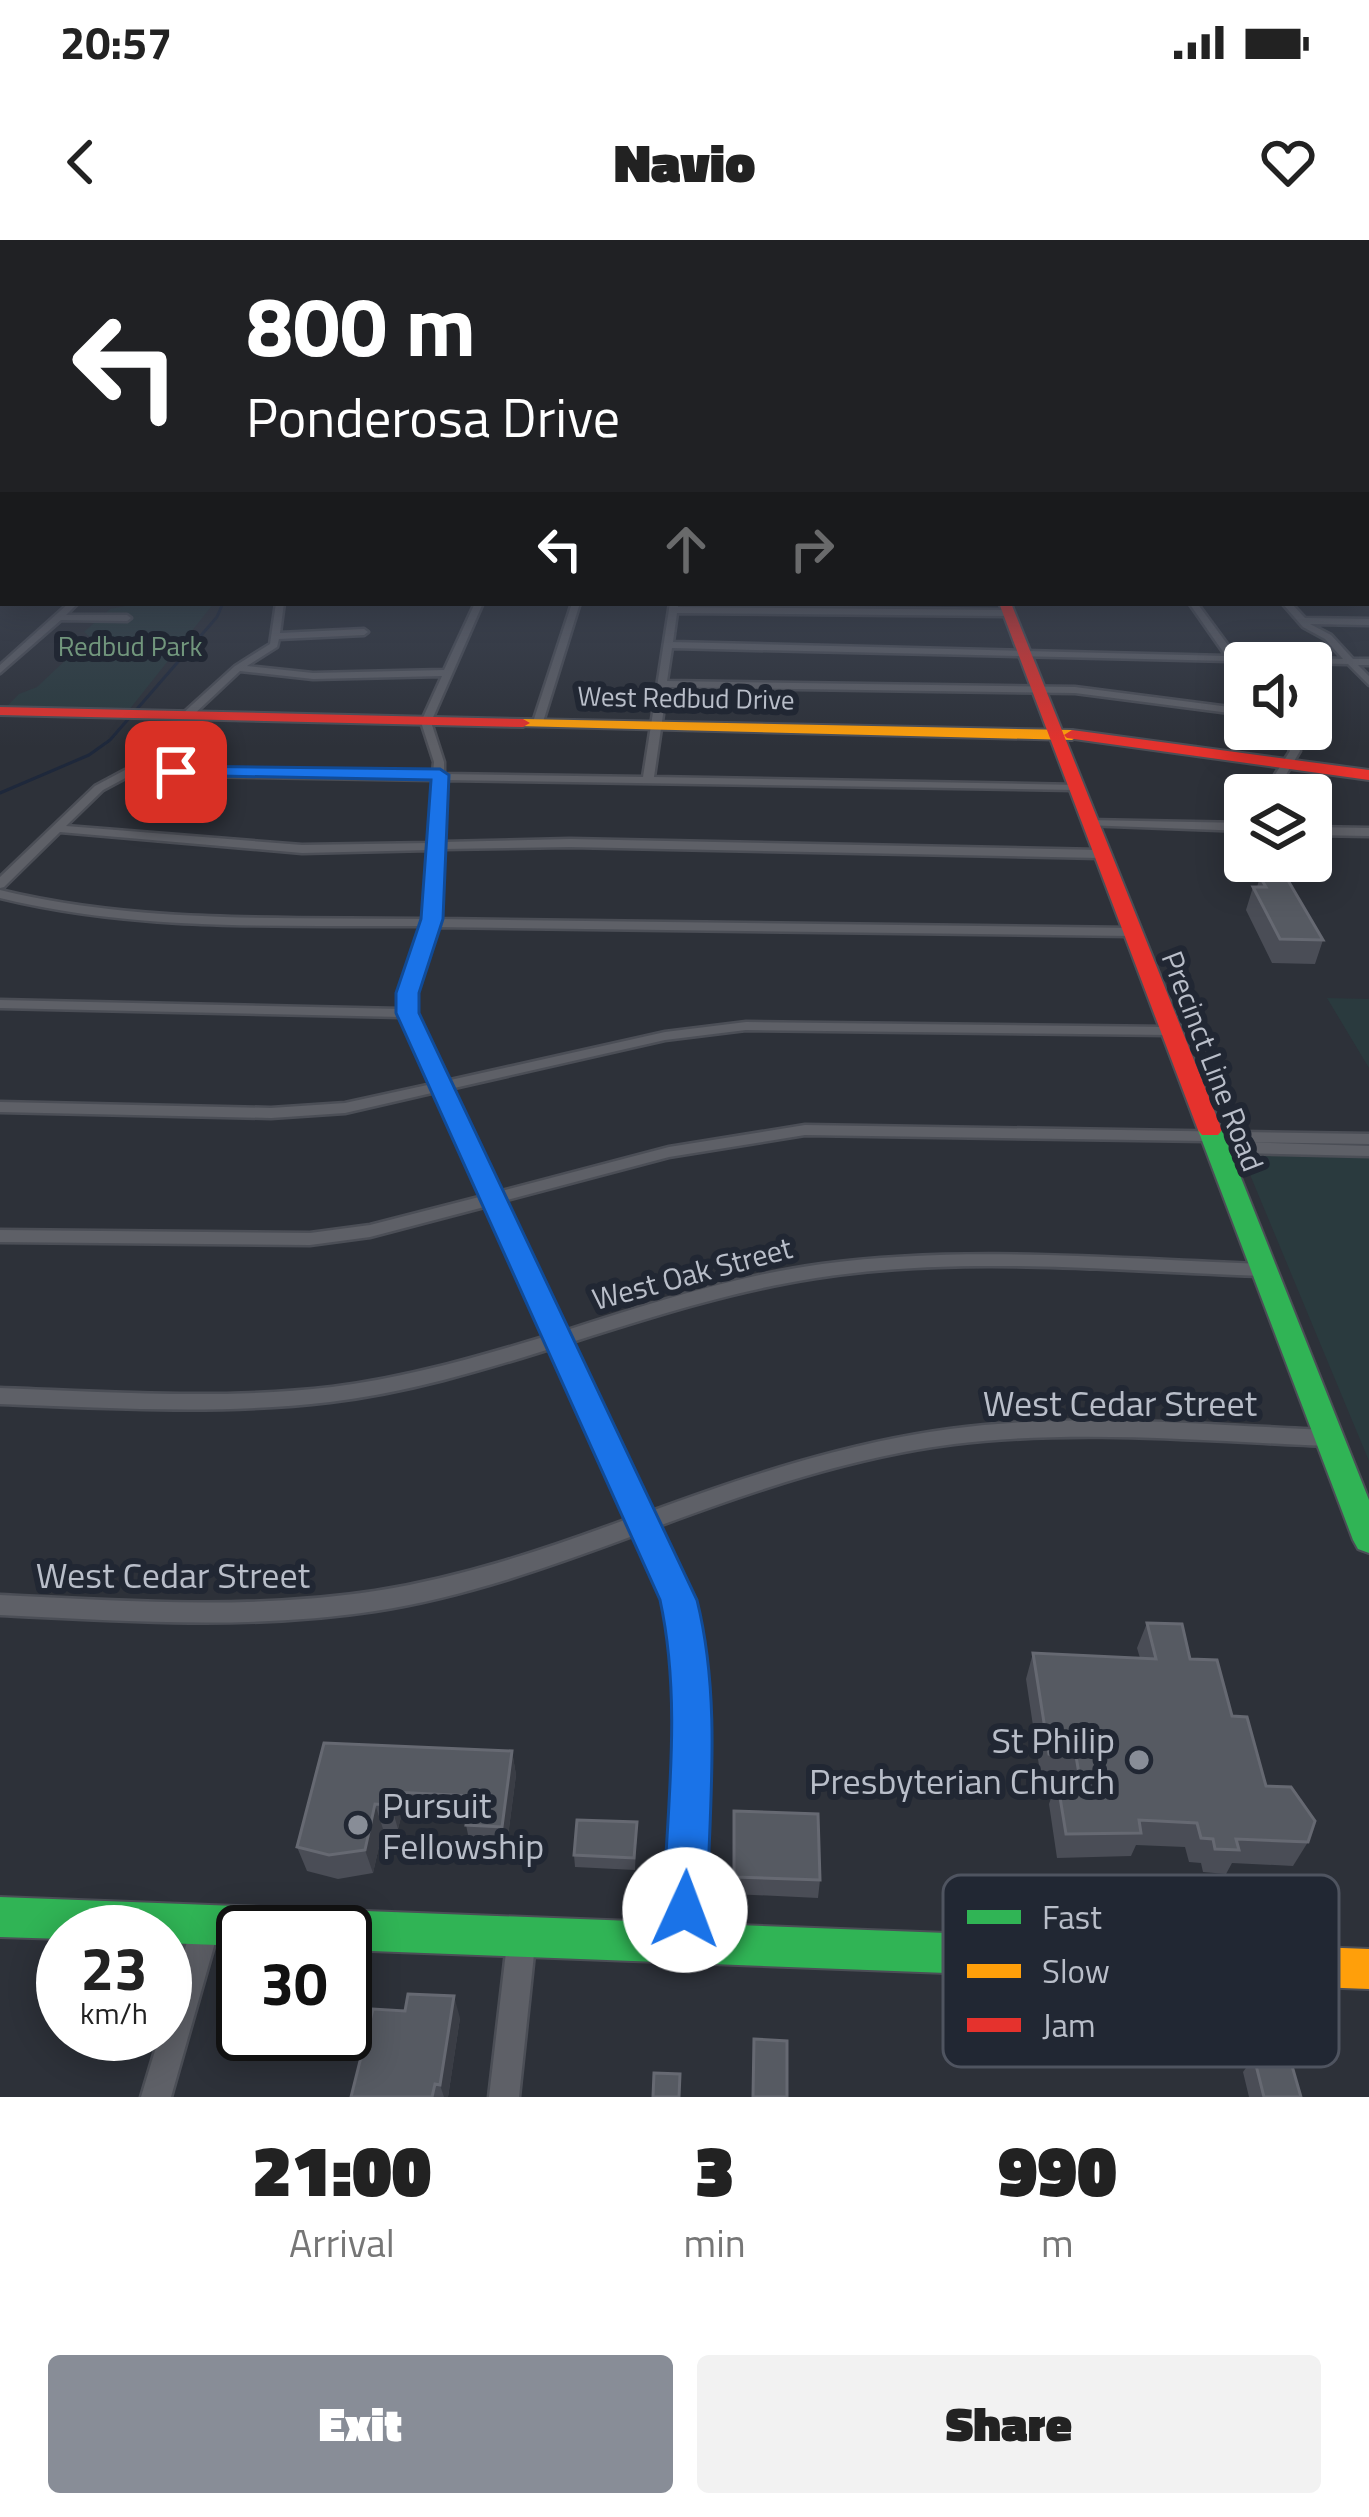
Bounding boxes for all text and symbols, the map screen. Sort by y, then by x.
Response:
text: 20:57 [60,8,172,76]
text: Navio [614,121,755,203]
icon: back [48,129,114,195]
icon: heart [1255,129,1321,195]
text: 800 m [246,261,476,389]
icon: left [48,288,204,444]
text: Ponderosa Drive [246,376,620,458]
icon: left [527,516,593,582]
icon: ahead [653,516,719,582]
icon: right [779,516,845,582]
park label: Redbud Park [58,625,202,666]
map controls [1224,642,1332,882]
button: sound [1224,642,1332,750]
street label: West Redbud Drive [577,675,795,719]
pin [125,721,227,823]
icon: arrive [143,739,209,805]
button: layers [1224,774,1332,882]
street label: Precinct Line Road [1150,944,1276,1178]
street label: West Oak Street [587,1224,798,1322]
street label: West Cedar Street [983,1375,1258,1430]
street label: West Cedar Street [36,1547,311,1602]
place label: St Philip Presbyterian Church [809,1712,1115,1808]
marker: St Philip Presbyterian Church [1126,1747,1152,1773]
place label: Pursuit Fellowship [382,1777,544,1873]
marker: Pursuit Fellowship [345,1812,371,1838]
position arrow [622,1847,748,1973]
legend [943,1875,1339,2067]
text: Fast [1042,1892,1102,1942]
speed limit sign: 30 [216,1905,372,2061]
text: 23 [80,1922,148,2013]
text: Slow [1042,1946,1110,1996]
text: km/h [80,1990,148,2036]
text: Jam [1042,2000,1096,2050]
text: 21:00 [252,2114,431,2224]
text: 3 [695,2114,734,2224]
text: 990 [998,2114,1117,2224]
text: Arrival [289,2213,395,2272]
text: min [684,2213,746,2272]
text: m [1041,2213,1074,2272]
button: Exit [48,2355,673,2493]
button: Share [697,2355,1321,2493]

